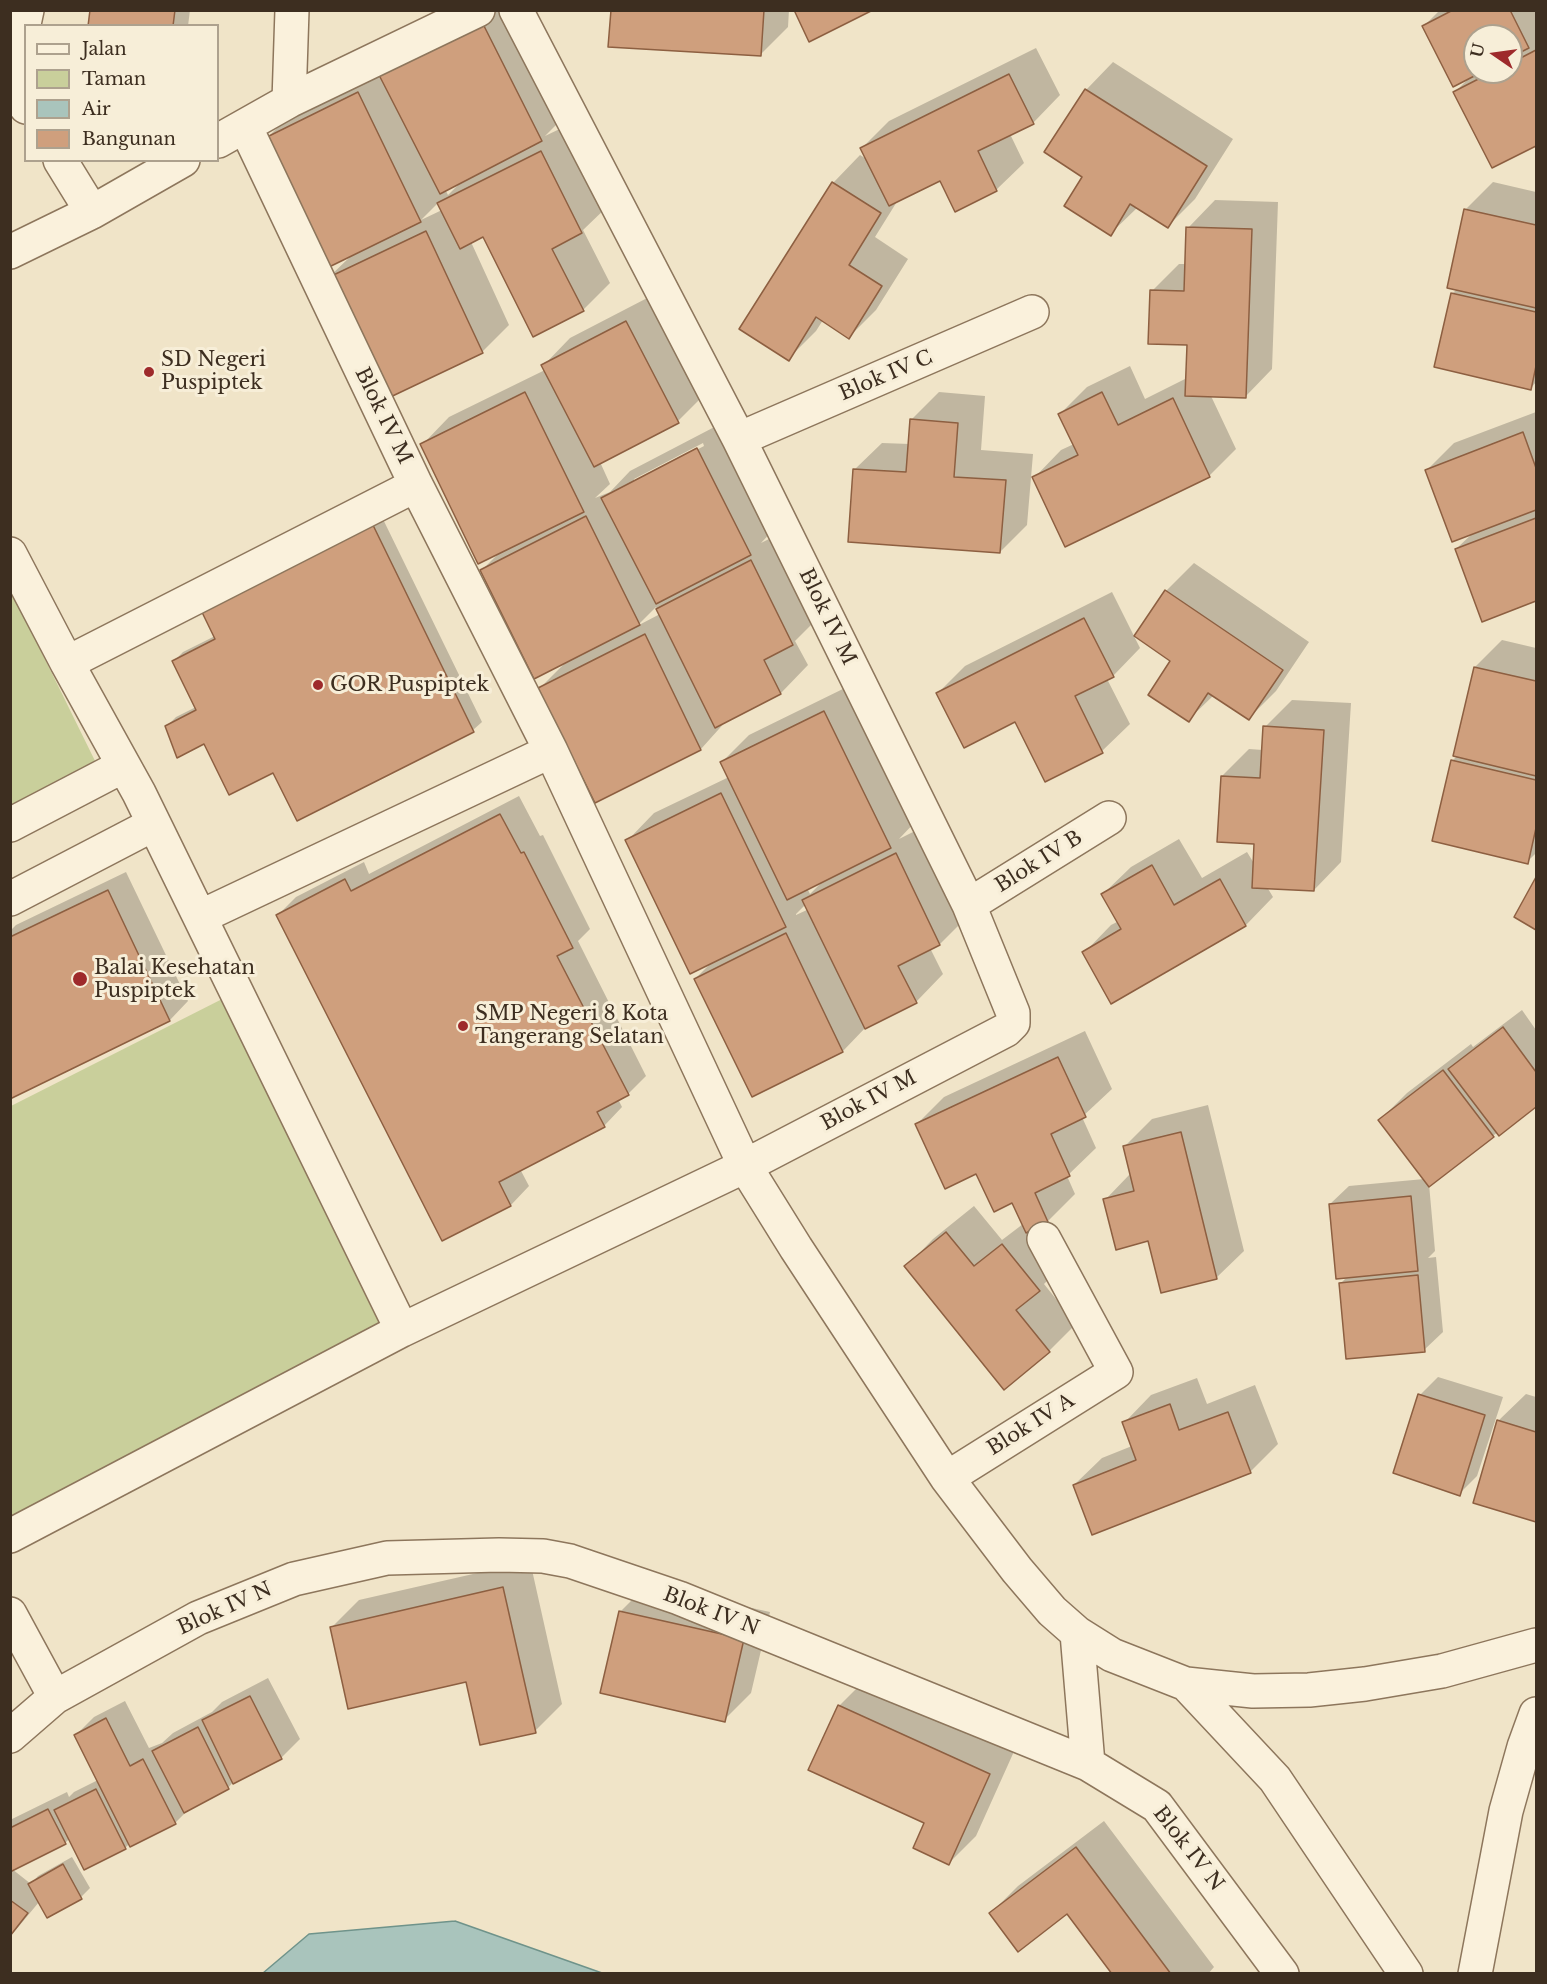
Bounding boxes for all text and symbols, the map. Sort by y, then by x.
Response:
legend [24,24,219,162]
north arrow [1463,24,1523,84]
text: Jalan [82,38,127,60]
text: U [1466,41,1489,60]
text: Taman [82,68,146,90]
text: Air [82,98,111,120]
text: Bangunan [82,128,176,150]
street label: Blok IV C [836,346,936,406]
place label: SD Negeri Puspiptek [161,348,266,395]
street label: Blok IV M [349,364,417,468]
marker: SD Negeri Puspiptek [142,365,156,379]
street label: Blok IV M [793,565,861,669]
place label: GOR Puspiptek [330,673,489,697]
marker: GOR Puspiptek [311,678,325,692]
street label: Blok IV B [991,826,1087,898]
place label: Balai Kesehatan Puspiptek [94,956,255,1003]
marker: Balai Kesehatan Puspiptek [71,970,89,988]
place label: SMP Negeri 8 Kota Tangerang Selatan [475,1002,668,1049]
marker: SMP Negeri 8 Kota Tangerang Selatan [456,1019,470,1033]
street label: Blok IV M [817,1066,921,1136]
street label: Blok IV A [983,1389,1079,1461]
street label: Blok IV N [174,1578,276,1640]
street label: Blok IV N [660,1583,762,1641]
street label: Blok IV N [1148,1802,1228,1896]

